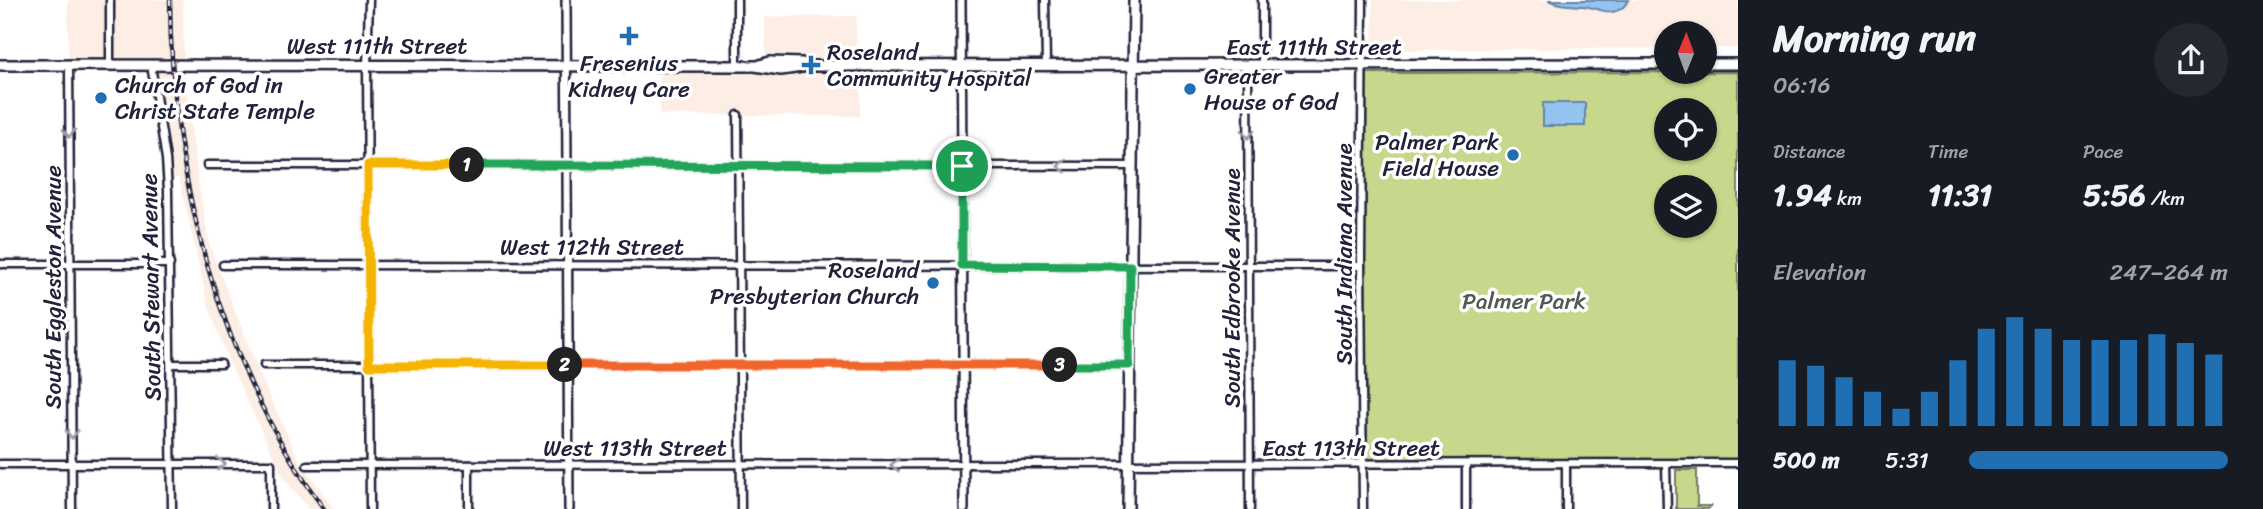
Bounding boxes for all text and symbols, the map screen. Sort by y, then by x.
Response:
text: Morning run [1773,5,1976,72]
north arrow [1654,21,1717,84]
map controls [1654,21,1717,238]
button: share [2154,23,2228,97]
street label: West 111th Street [287,26,467,67]
marker: Fresenius Kidney Care [619,26,639,46]
street label: East 111th Street [1226,27,1402,68]
place label: Roseland Community Hospital [827,32,1032,99]
place label: Fresenius Kidney Care [568,43,690,110]
marker: Roseland Community Hospital [801,55,821,75]
place label: Greater House of God [1204,56,1340,123]
place label: Church of God in Christ State Temple [115,65,315,132]
text: 06:16 [1773,65,1830,106]
marker: Greater House of God [1182,81,1198,97]
marker: Church of God in Christ State Temple [93,90,109,106]
button: locate [1654,98,1717,161]
place label: Palmer Park Field House [1375,122,1499,189]
one-way arrow [61,128,77,139]
one-way arrow [1241,129,1256,140]
text: Distance [1773,135,1845,168]
text: Time [1928,135,1968,168]
text: Pace [2083,135,2123,168]
pin [932,136,992,196]
street label: South Indiana Avenue [1324,143,1365,365]
icon: arrive [943,147,981,185]
marker: Palmer Park Field House [1505,147,1521,163]
pin: 1 [449,148,484,182]
text: 1 [462,148,471,181]
one-way arrow [1057,158,1067,174]
street label: South Eggleston Avenue [33,165,74,409]
street label: South Edbrooke Avenue [1212,168,1253,408]
text: 1.94 [1773,168,1832,222]
text: 11:31 [1928,168,1992,222]
text: 5:56 [2083,168,2146,222]
street label: South Stewart Avenue [129,173,173,401]
button: layers [1654,175,1717,238]
text: km [1832,182,1862,215]
text: /km [2146,182,2185,215]
street label: West 112th Street [500,227,684,268]
place label: Roseland Presbyterian Church [710,250,921,317]
text: Elevation [1773,252,1866,293]
text: 247–264 m [2110,252,2228,293]
marker: Roseland Presbyterian Church [925,275,941,291]
park label: Palmer Park [1462,281,1586,322]
pin: 2 [548,348,582,382]
text: 2 [559,348,570,381]
pin: 3 [1042,348,1078,382]
text: 3 [1054,348,1065,381]
street label: West 113th Street [543,428,727,469]
street label: East 113th Street [1262,428,1440,469]
one-way arrow [64,429,79,440]
text: 500 m [1773,440,1840,481]
text: 5:31 [1885,440,1929,481]
one-way arrow [217,456,227,472]
one-way arrow [889,457,900,473]

